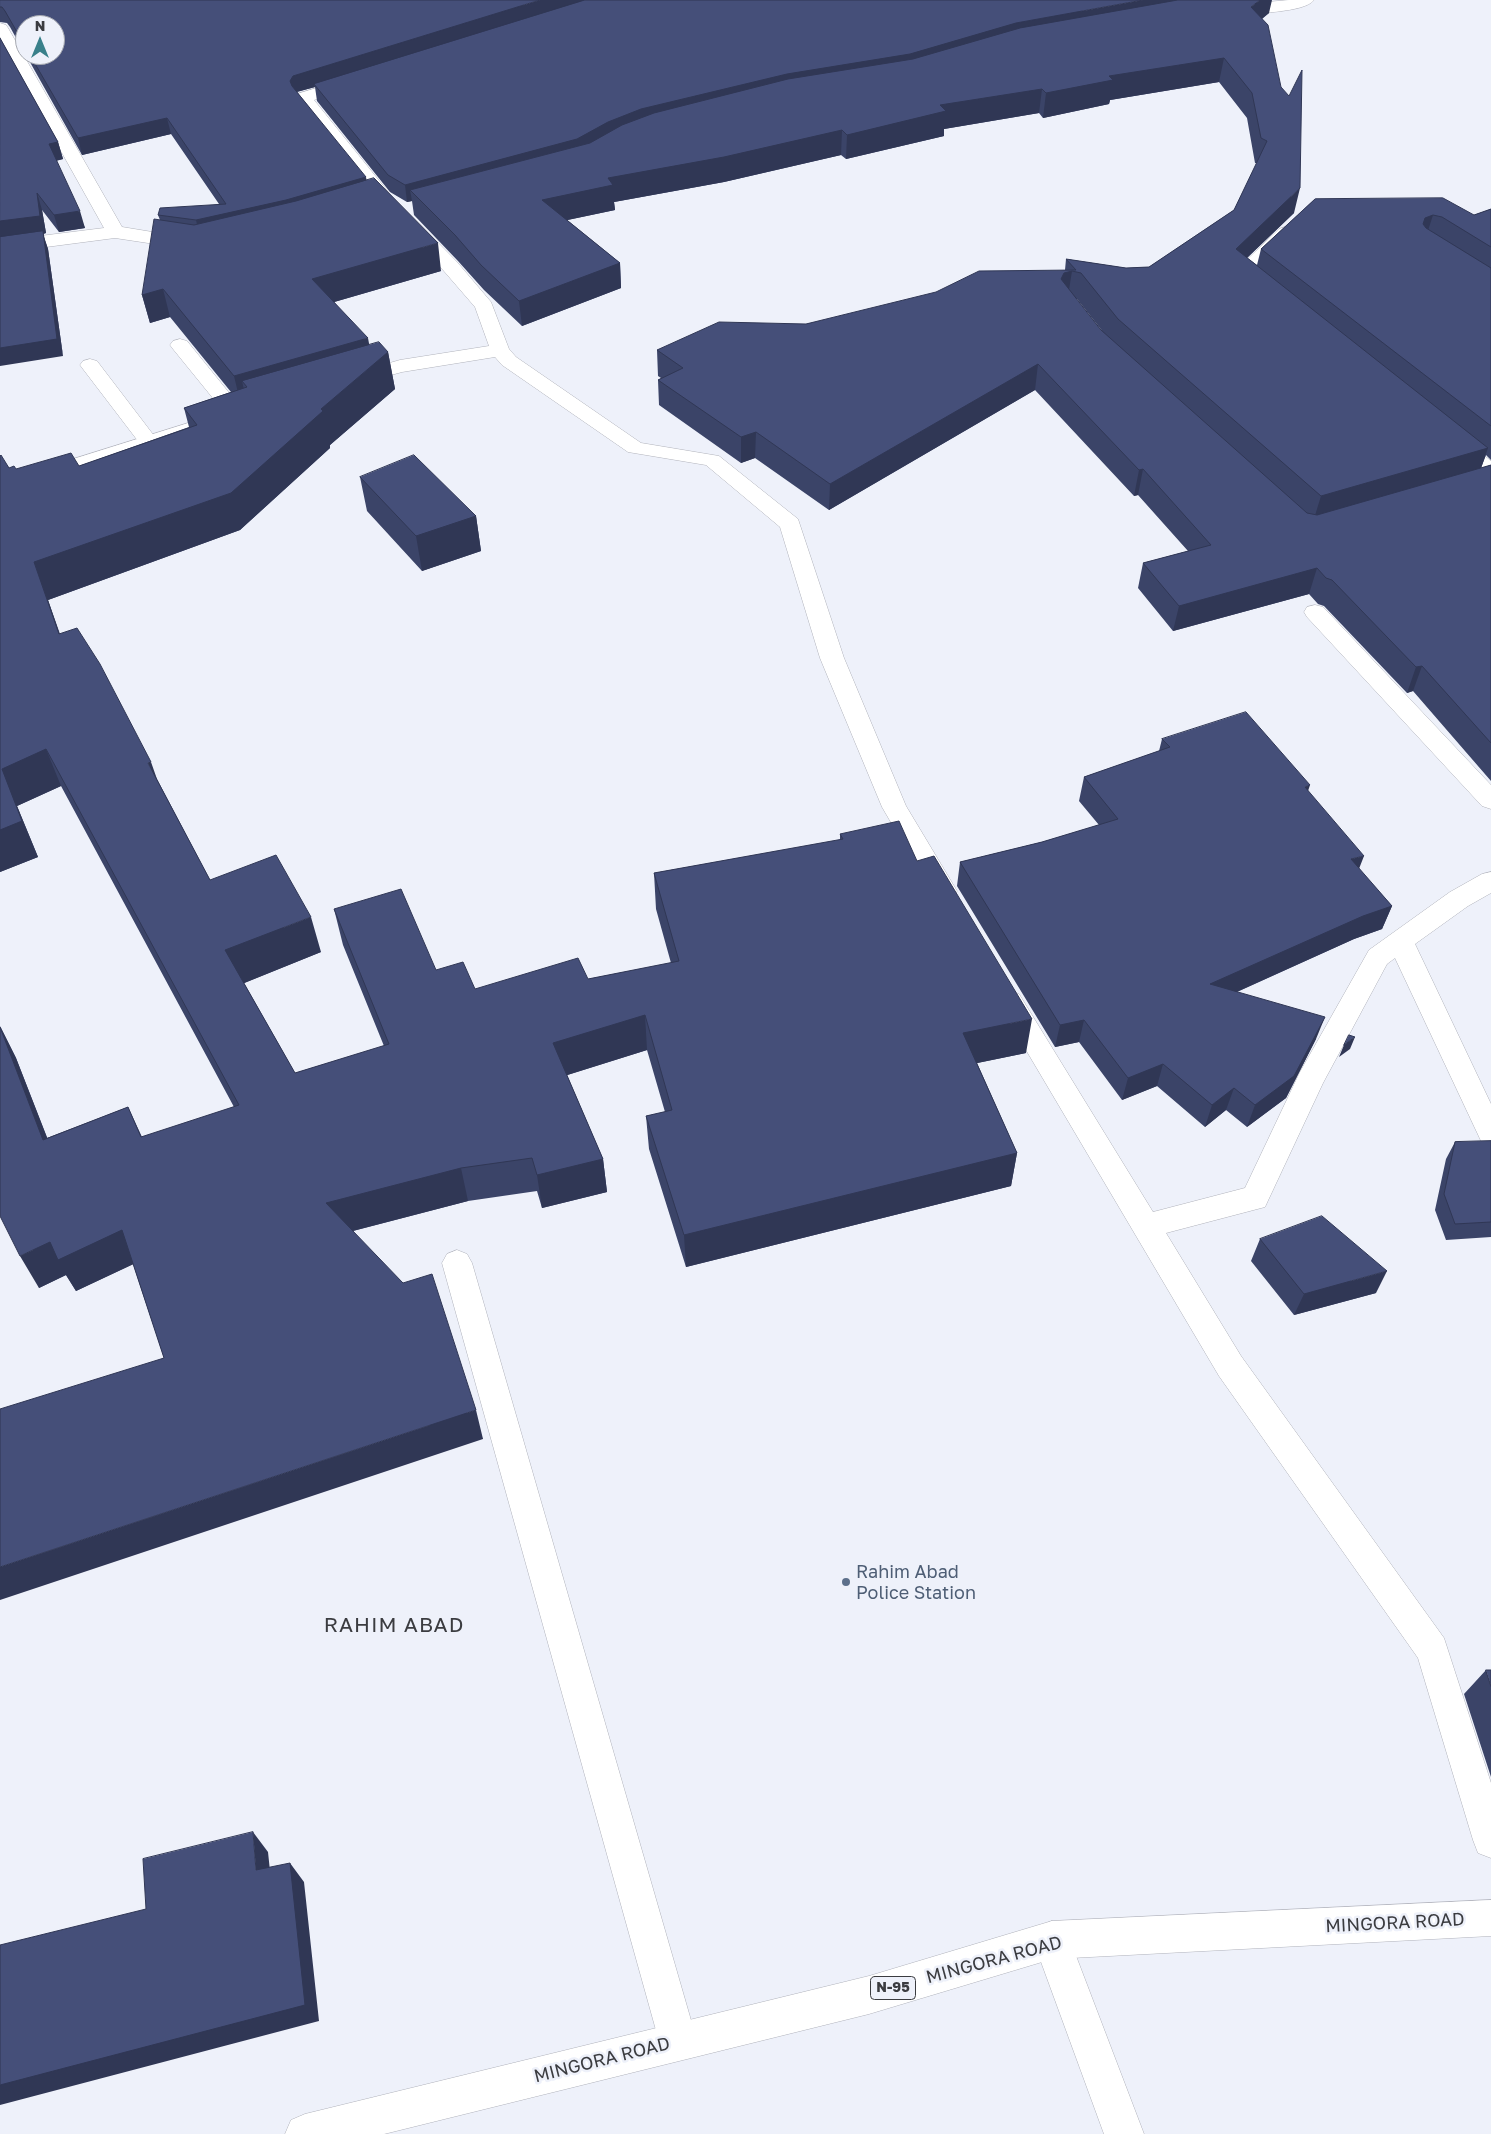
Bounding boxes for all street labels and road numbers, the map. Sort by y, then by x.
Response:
street label: MINGORA ROAD [1325,1909,1465,1937]
street label: MINGORA ROAD [924,1932,1064,1988]
road number: N-95 [870,1976,916,2000]
street label: MINGORA ROAD [532,2033,672,2087]

